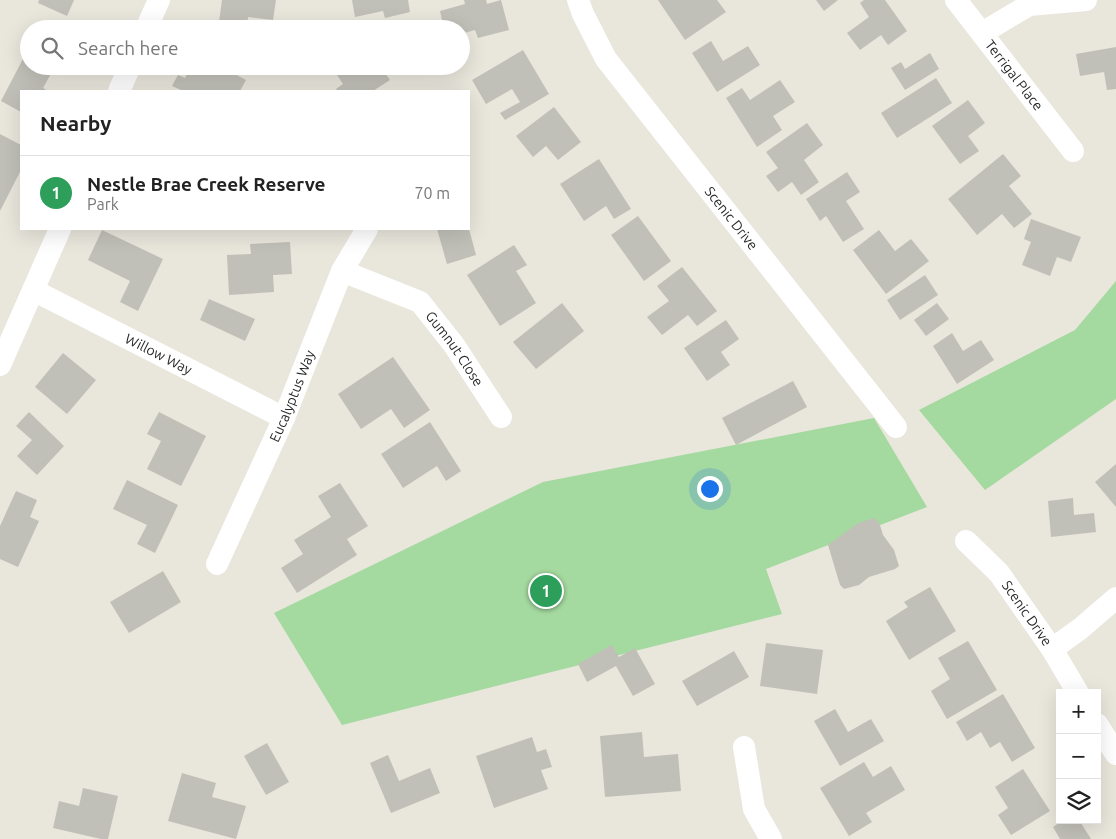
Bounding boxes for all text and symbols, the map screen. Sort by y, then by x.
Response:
search box [20,20,470,75]
icon: search [38,34,66,62]
text: Search here [78,37,178,59]
street label: Terrigal Place [982,37,1046,113]
text: Nearby [40,111,111,135]
text: Nestle Brae Creek Reserve [87,173,326,195]
street label: Scenic Drive [702,183,761,253]
text: 1 [51,184,61,202]
text: 70 m [414,184,450,202]
text: Park [87,195,119,213]
street label: Gumnut Close [422,308,487,389]
street label: Willow Way [123,330,195,378]
street label: Eucalyptus Way [266,348,318,444]
your location [697,476,723,502]
pin: 1 [530,572,562,610]
street label: Scenic Drive [999,578,1055,649]
map controls [1056,689,1101,824]
button: + [1056,689,1101,734]
button: − [1056,734,1101,779]
button: layers [1056,779,1101,824]

